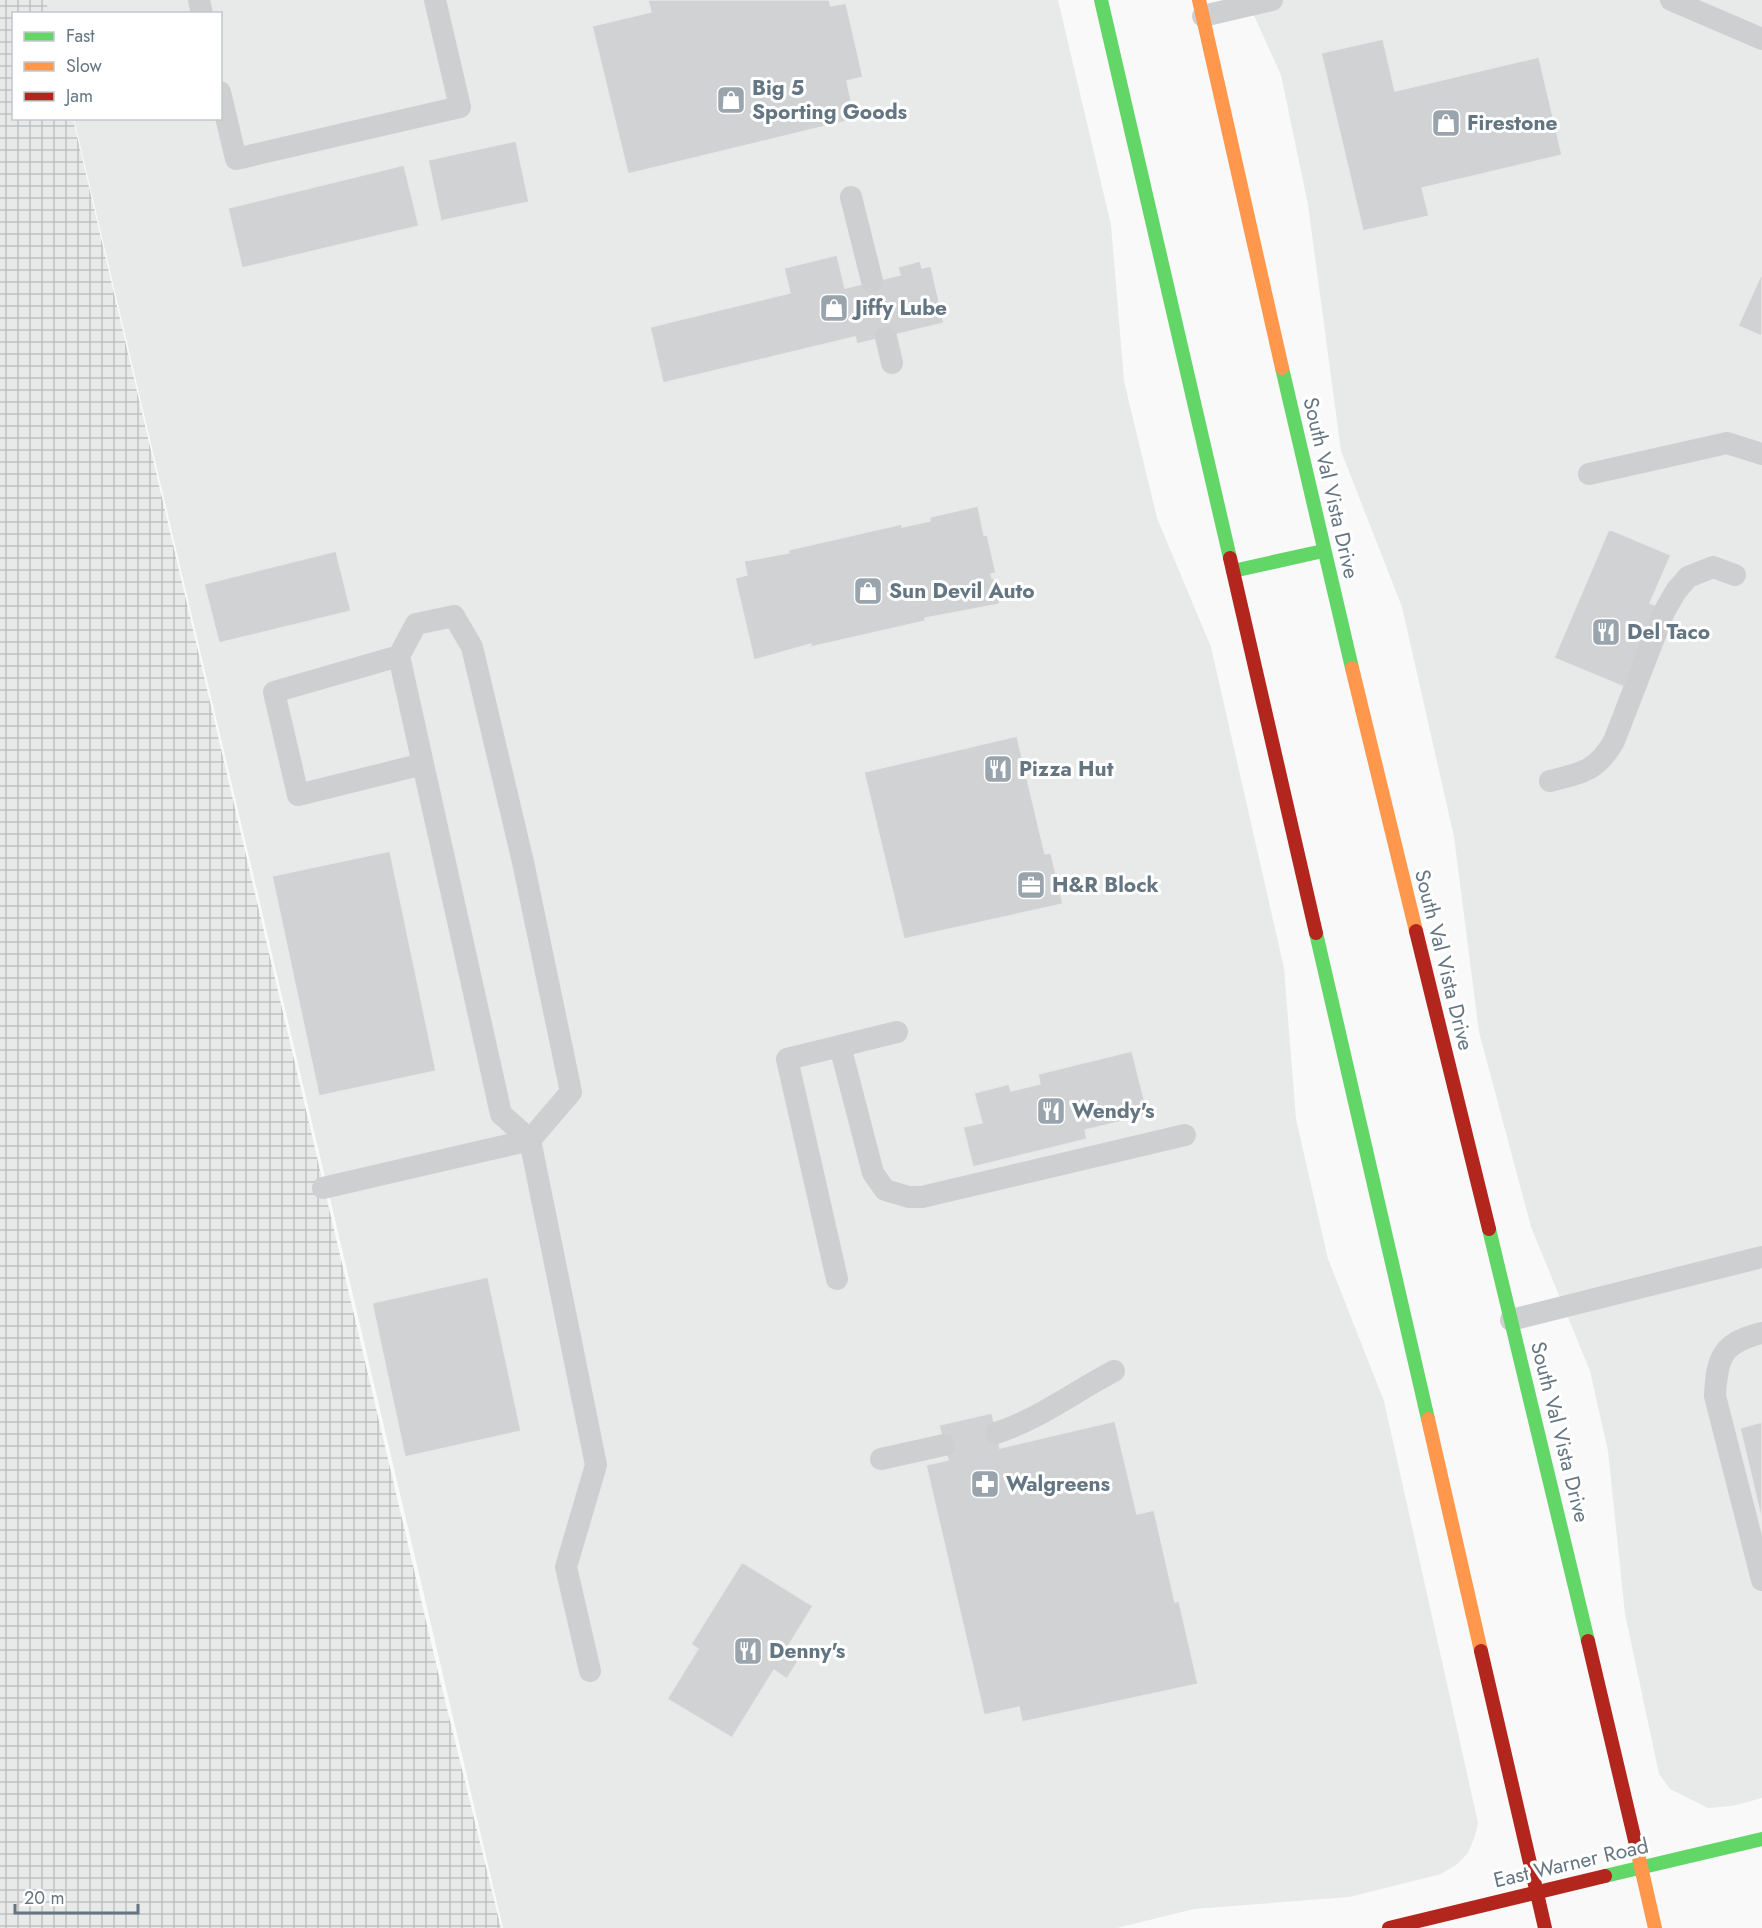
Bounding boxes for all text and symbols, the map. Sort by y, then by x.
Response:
legend [12,12,222,120]
text: Fast [66,23,95,49]
text: Slow [66,53,103,79]
place label: Big 5 Sporting Goods [752,73,908,127]
text: Jam [64,83,93,109]
shop icon: Big 5 Sporting Goods [715,84,747,116]
shop icon: Firestone [1430,107,1462,139]
place label: Firestone [1467,108,1558,138]
shop icon: Jiffy Lube [818,292,850,324]
place label: Jiffy Lube [851,293,947,323]
street label: South Val Vista Drive [1296,394,1366,582]
shop icon: Sun Devil Auto [852,575,884,607]
place label: Sun Devil Auto [889,576,1035,606]
restaurant icon: Del Taco [1590,616,1622,648]
place label: Del Taco [1627,617,1710,647]
restaurant icon: Pizza Hut [982,753,1014,785]
place label: Pizza Hut [1019,754,1114,784]
street label: South Val Vista Drive [1407,866,1481,1054]
office icon: H&R Block [1015,869,1047,901]
place label: H&R Block [1052,870,1159,900]
restaurant icon: Wendy's [1035,1095,1067,1127]
place label: Wendy's [1072,1096,1155,1126]
street label: South Val Vista Drive [1523,1338,1597,1526]
pharmacy icon: Walgreens [969,1468,1001,1500]
place label: Walgreens [1006,1469,1111,1499]
restaurant icon: Denny's [732,1635,764,1667]
place label: Denny's [769,1636,846,1666]
street label: East Warner Road [1491,1831,1651,1895]
scale bar [15,1877,138,1915]
text: 20 m [24,1885,64,1911]

